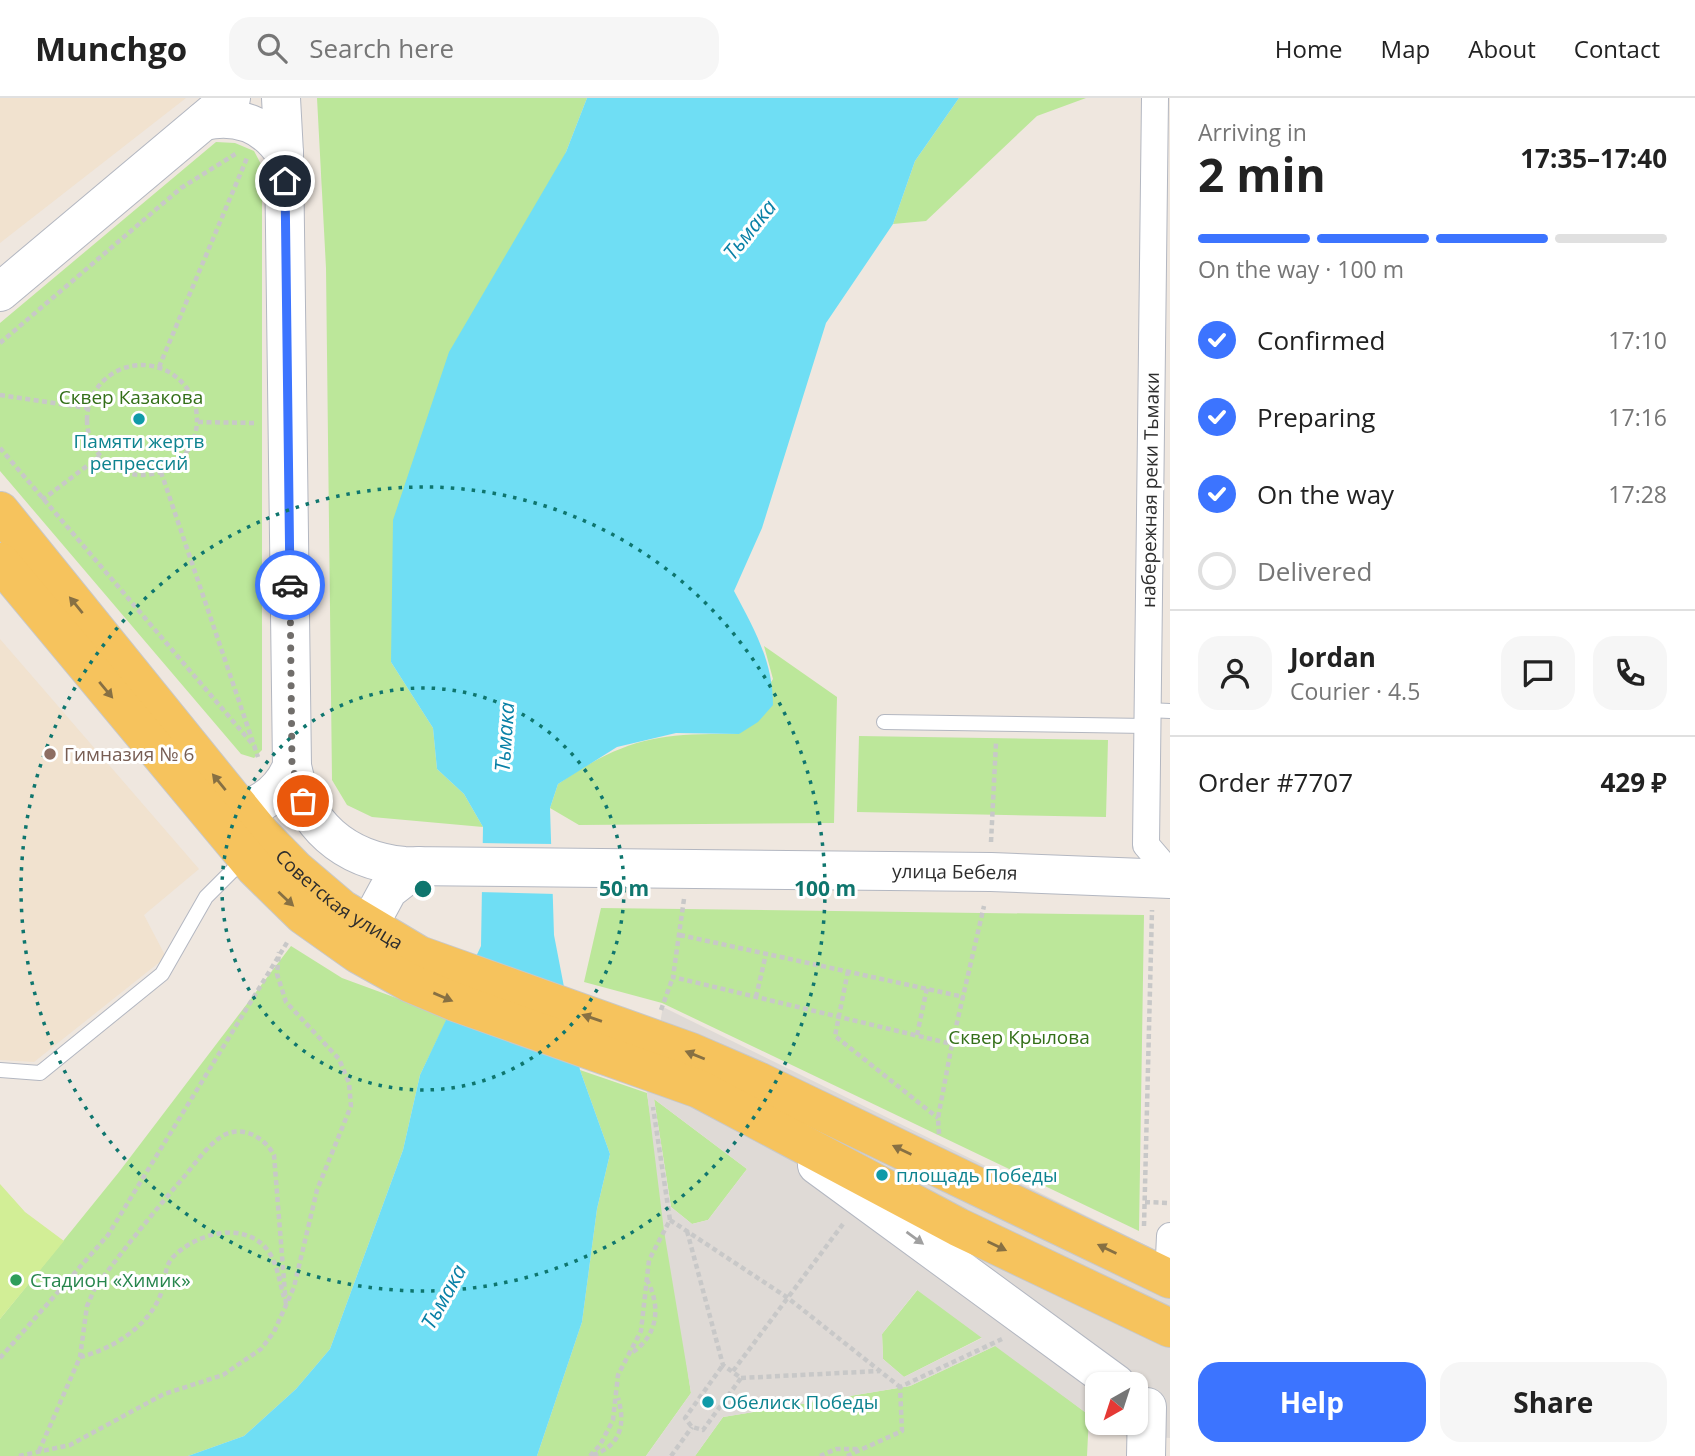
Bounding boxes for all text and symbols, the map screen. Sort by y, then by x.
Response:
search box [229,17,719,80]
text: Munchgo [35,26,187,71]
icon: search [253,29,291,67]
text: Search here [309,30,454,66]
text: Home [1275,32,1343,65]
text: Map [1381,32,1430,65]
text: About [1468,32,1536,65]
text: Contact [1574,32,1660,65]
text: Arriving in [1198,116,1307,148]
text: 17:35–17:40 [1520,140,1667,176]
text: 2 min [1198,143,1326,205]
pin [255,151,315,211]
icon: home [266,162,304,200]
water label: Тьмака [716,193,782,265]
text: On the way · 100 m [1198,253,1404,285]
icon: check [1198,321,1236,359]
text: Confirmed [1257,322,1385,358]
text: 17:10 [1608,324,1667,356]
street label: набережная реки Тьмаки [1135,372,1165,608]
park label: Сквер Казакова [59,384,203,410]
icon: check [1198,398,1236,436]
text: Preparing [1257,399,1375,435]
text: 17:16 [1608,401,1667,433]
marker: Памяти жертв репрессий [131,411,147,427]
place label: Памяти жертв репрессий [74,428,205,476]
icon: check [1198,475,1236,513]
text: On the way [1257,476,1394,512]
text: 17:28 [1608,478,1667,510]
courier [255,550,325,620]
text: Delivered [1257,553,1372,589]
icon: car [271,566,309,604]
one-way arrow [69,597,84,614]
button: person [1198,636,1272,710]
button: chat [1501,636,1575,710]
button: phone [1593,636,1667,710]
text: Jordan [1290,639,1376,675]
text: Courier · 4.5 [1290,675,1420,707]
one-way arrow [99,680,114,698]
water label: Тьмака [488,701,520,773]
place label: Гимназия № 6 [64,741,194,767]
marker: Гимназия № 6 [42,746,58,762]
text: Order #7707 [1198,764,1353,800]
text: 429 ₽ [1601,764,1667,800]
pin [273,771,333,831]
one-way arrow [212,773,227,790]
icon: bag [284,782,322,820]
street label: Советская улица [270,843,408,956]
street label: улица Бебеля [892,858,1018,886]
text: 50 m [599,874,649,902]
text: 100 m [794,874,856,902]
centre of rings [411,877,435,901]
one-way arrow [278,891,295,908]
one-way arrow [433,991,453,1003]
one-way arrow [581,1012,602,1023]
park label: Сквер Крылова [948,1024,1090,1050]
one-way arrow [685,1049,706,1060]
one-way arrow [892,1145,912,1156]
place label: площадь Победы [896,1162,1058,1188]
marker: площадь Победы [874,1167,890,1183]
one-way arrow [906,1230,924,1245]
one-way arrow [987,1240,1007,1252]
one-way arrow [1097,1243,1117,1255]
water label: Тьмака [414,1259,472,1334]
place label: Стадион «Химик» [30,1267,191,1293]
marker: Стадион «Химик» [8,1272,24,1288]
button: Help [1198,1362,1426,1442]
button: Share [1440,1362,1667,1442]
north arrow [1085,1372,1148,1435]
map controls [1085,1372,1148,1435]
place label: Обелиск Победы [722,1389,878,1415]
marker: Обелиск Победы [700,1394,716,1410]

